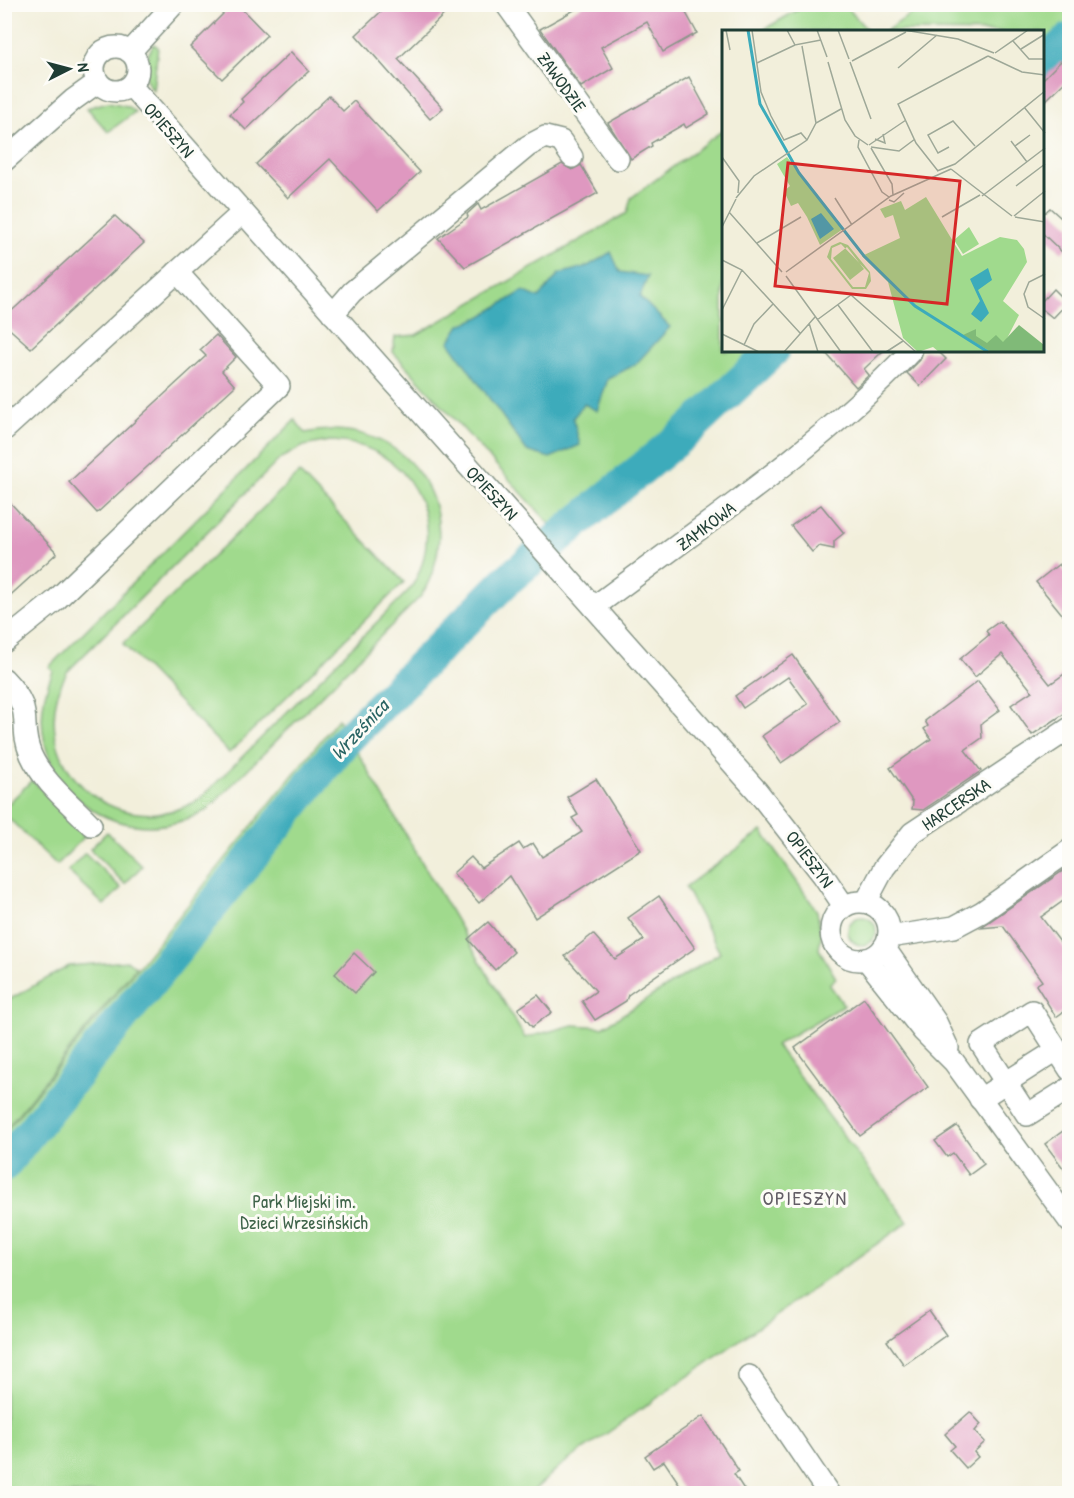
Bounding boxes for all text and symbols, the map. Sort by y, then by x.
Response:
inset map [722,30,1044,352]
north arrow [39,39,99,99]
street label: ZAWODZIE [532,47,592,117]
text: N [73,62,95,73]
street label: OPIESZYN [138,97,200,163]
street label: OPIESZYN [460,460,524,526]
street label: ZAMKOWA [671,495,741,556]
water label: Wrześnica [324,691,395,765]
street label: HARCERSKA [917,772,995,836]
street label: OPIESZYN [780,825,840,893]
district label: OPIESZYN [762,1184,848,1211]
park label: Park Miejski im. Dzieci Wrzesińskich [240,1189,368,1235]

